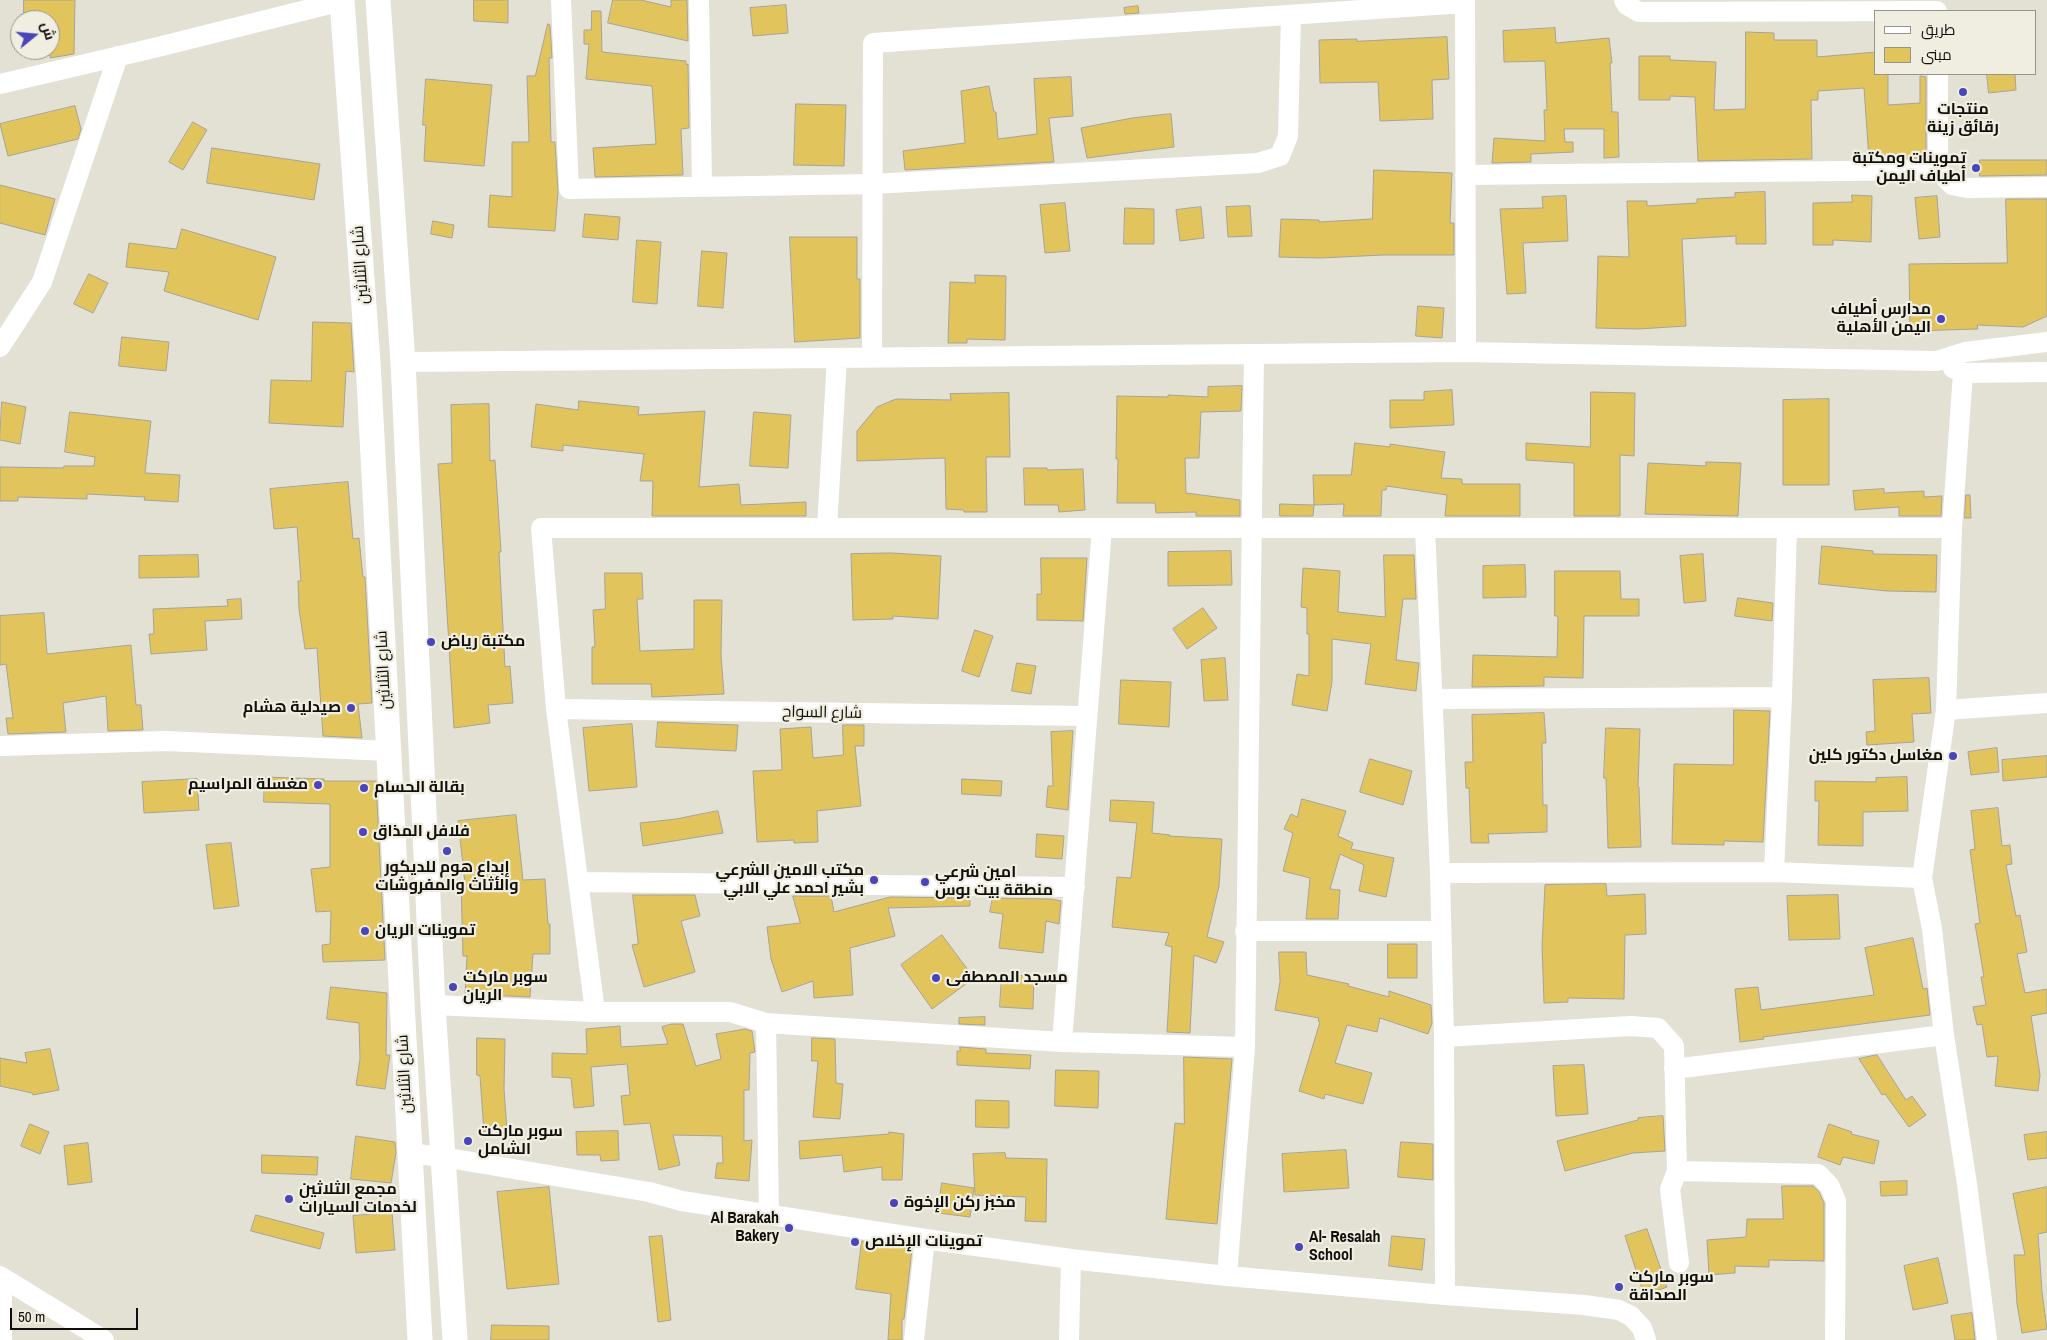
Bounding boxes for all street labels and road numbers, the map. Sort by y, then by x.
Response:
street label: شارع الثلاثين [349,225,373,305]
street label: شارع الثلاثين [372,630,396,710]
street label: شارع السواح [782,703,862,723]
street label: شارع الثلاثين [393,1034,417,1114]

